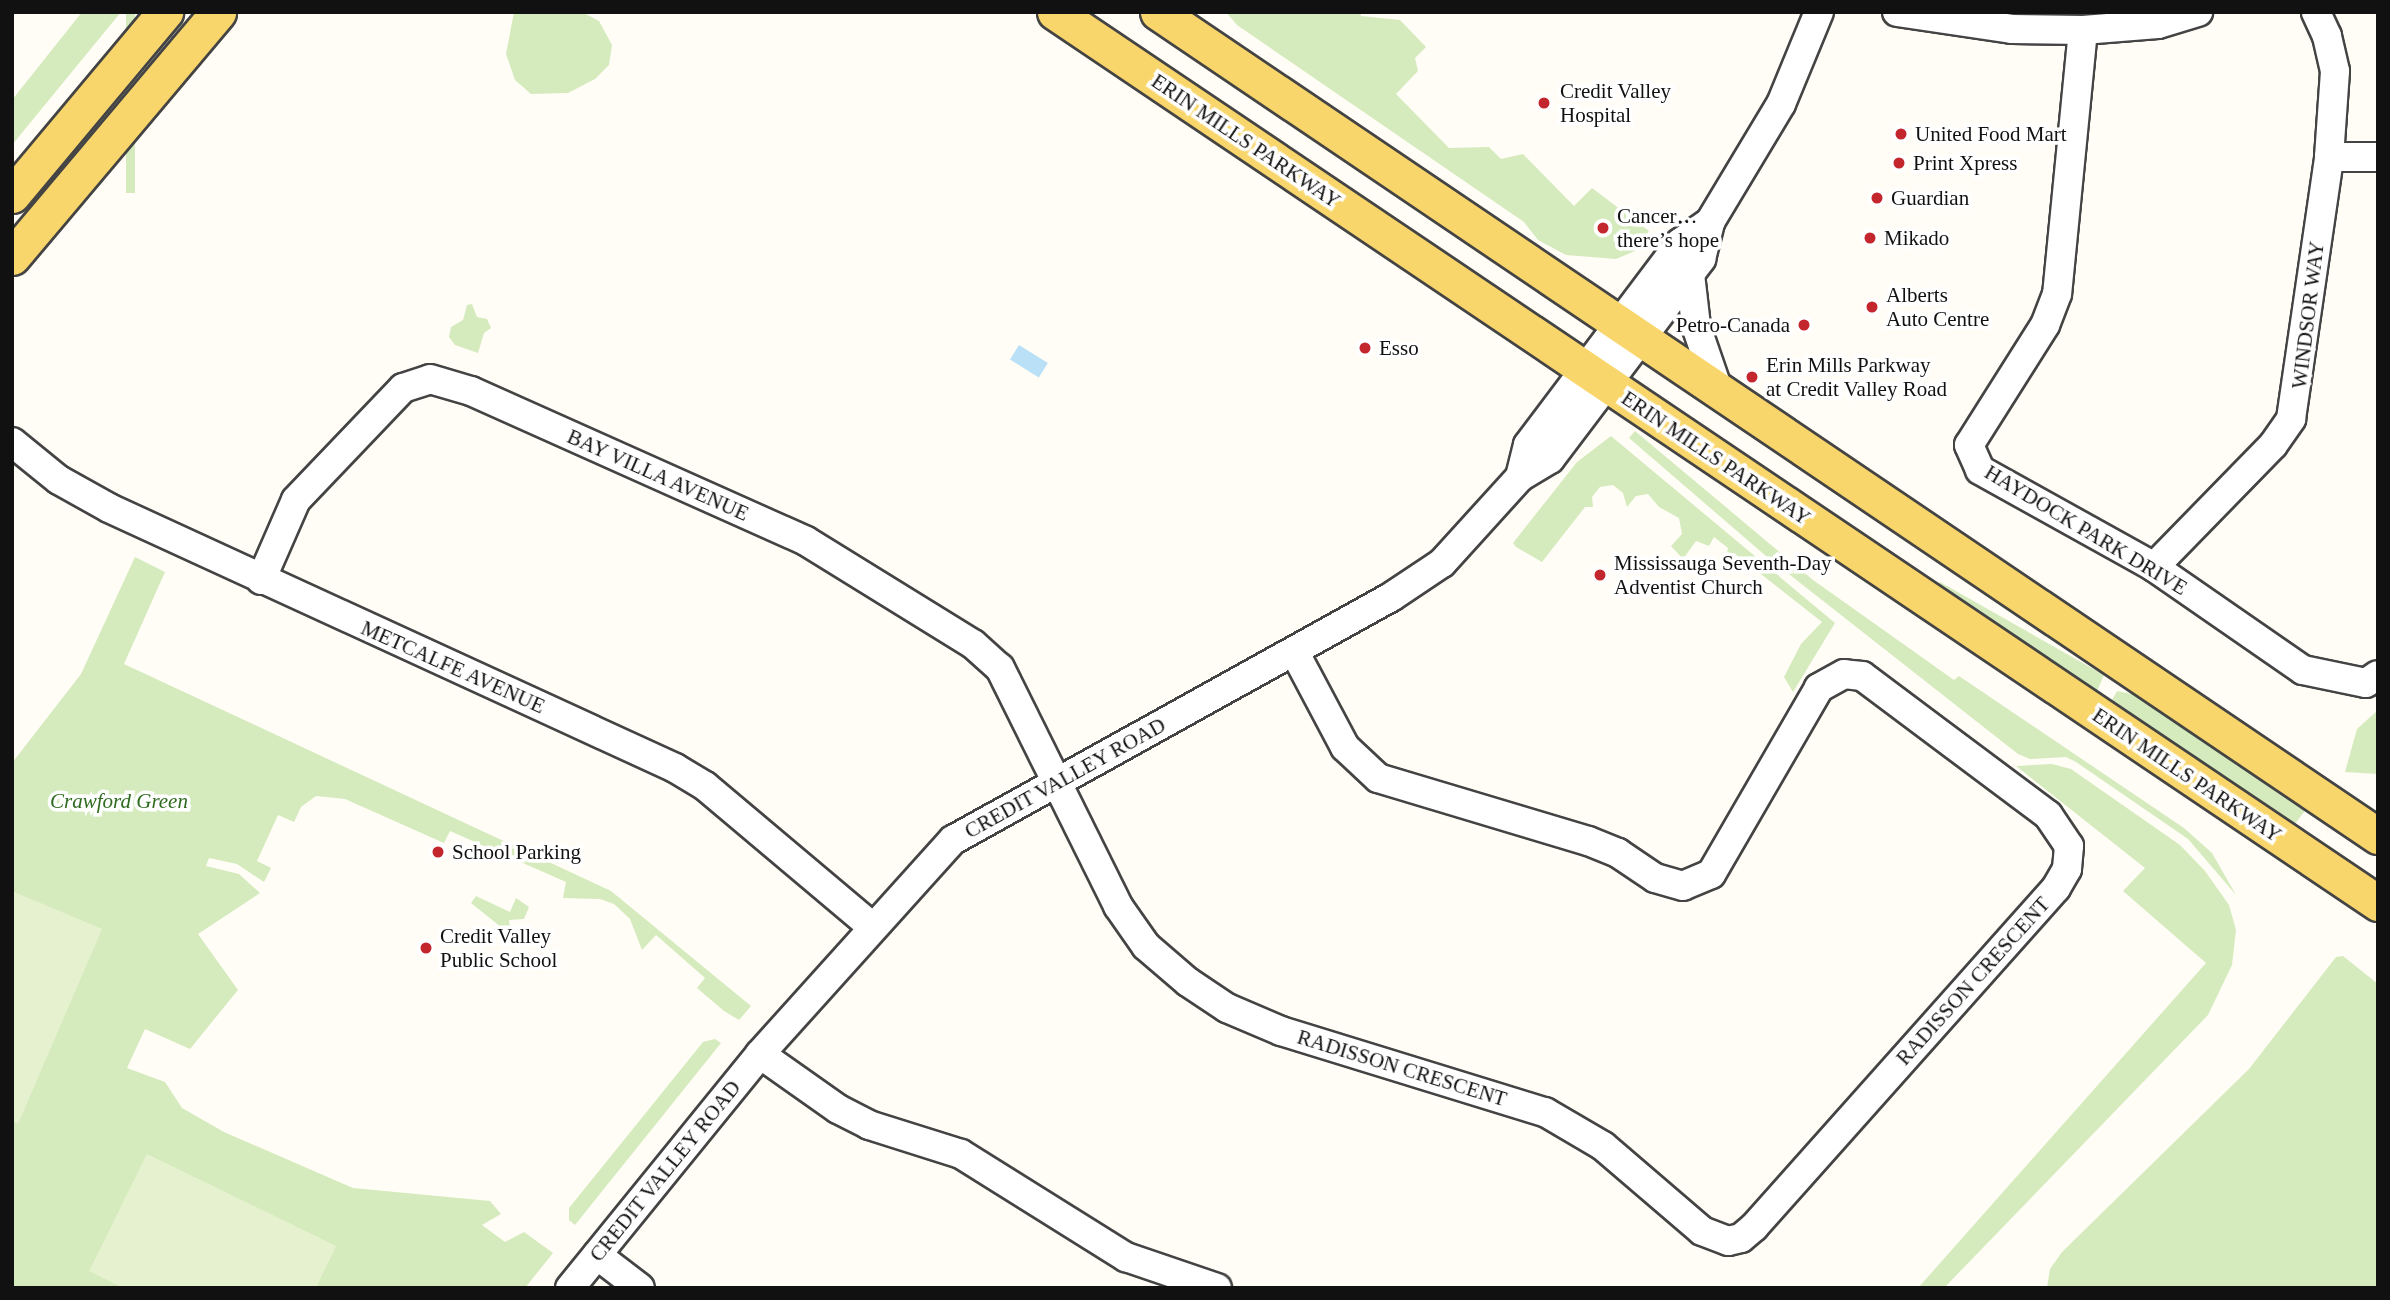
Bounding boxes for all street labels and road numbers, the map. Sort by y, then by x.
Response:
street label: ERIN MILLS PARKWAY [1147,68,1345,214]
street label: WINDSOR WAY [2286,239,2330,391]
street label: ERIN MILLS PARKWAY [1617,385,1815,531]
street label: BAY VILLA AVENUE [562,423,754,527]
street label: HAYDOCK PARK DRIVE [1980,460,2192,600]
street label: METCALFE AVENUE [357,615,549,719]
street label: ERIN MILLS PARKWAY [2088,702,2286,848]
street label: CREDIT VALLEY ROAD [960,712,1170,844]
street label: RADISSON CRESCENT [1891,892,2055,1070]
street label: RADISSON CRESCENT [1294,1024,1510,1112]
street label: CREDIT VALLEY ROAD [584,1075,746,1267]

